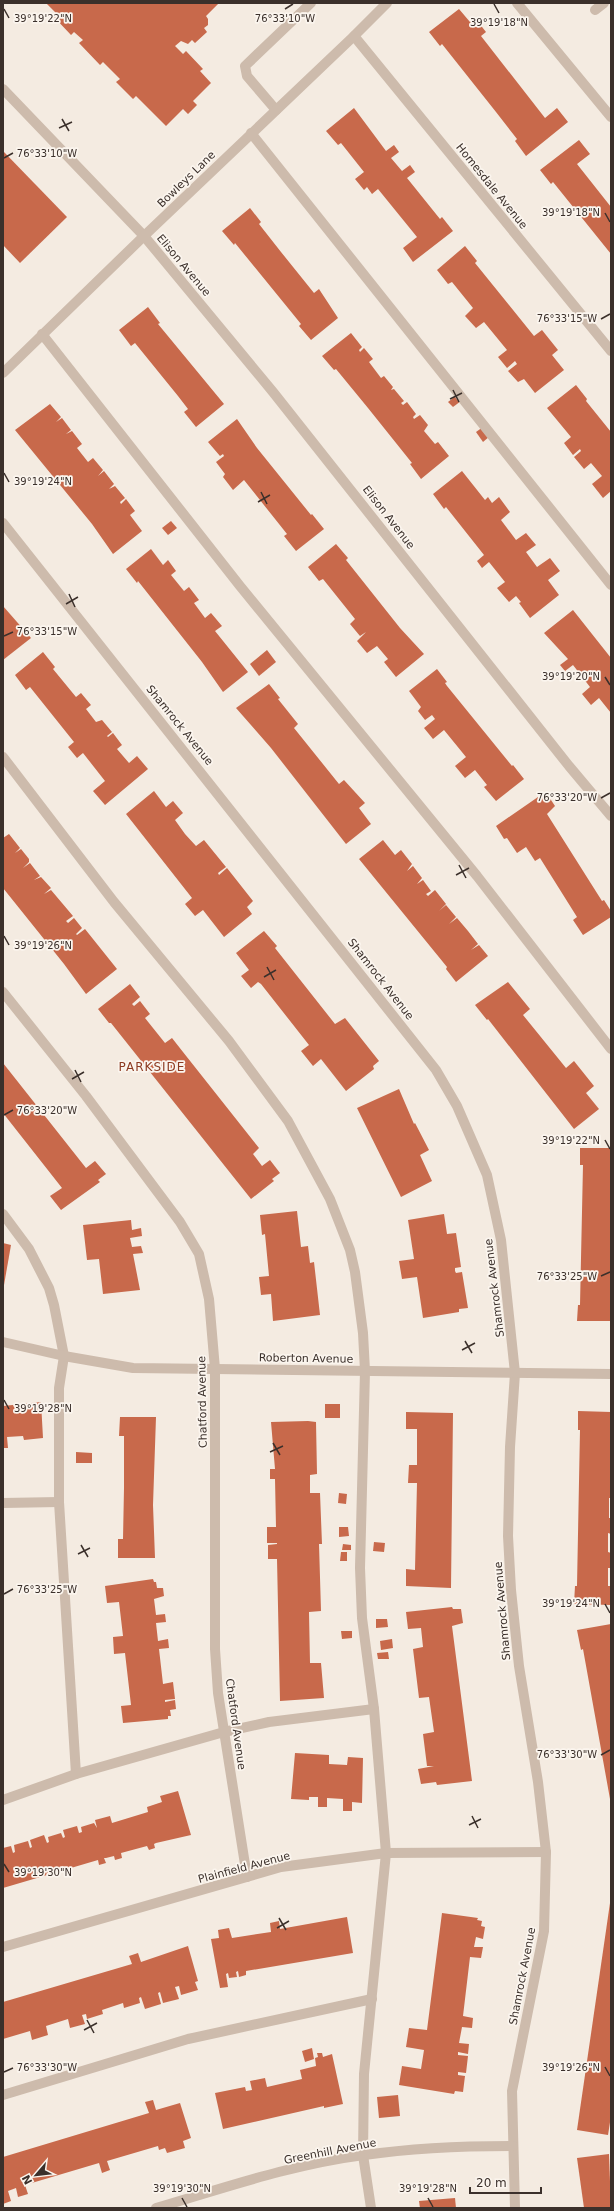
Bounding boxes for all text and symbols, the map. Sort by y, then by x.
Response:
text: 39°19'22"N [14,13,72,24]
text: 76°33'10"W [255,13,315,24]
text: 39°19'18"N [470,17,528,28]
street label: Homesdale Avenue [453,141,530,232]
text: 76°33'10"W [17,148,77,159]
street label: Bowleys Lane [155,148,218,210]
text: 39°19'18"N [542,207,600,218]
street label: Elison Avenue [154,232,213,299]
text: 76°33'15"W [537,313,597,324]
text: 39°19'24"N [14,476,72,487]
street label: Elison Avenue [360,483,418,552]
text: 76°33'15"W [17,626,77,637]
text: 39°19'20"N [542,671,600,682]
street label: Shamrock Avenue [143,683,216,768]
text: 76°33'20"W [537,792,597,803]
street label: Shamrock Avenue [345,936,416,1023]
text: 39°19'26"N [14,940,72,951]
district label: PARKSIDE [119,1060,185,1074]
text: 76°33'20"W [17,1105,77,1116]
text: 39°19'22"N [542,1135,600,1146]
street label: Shamrock Avenue [482,1238,507,1338]
text: 76°33'25"W [537,1271,597,1282]
street label: Roberton Avenue [259,1351,354,1366]
street label: Chatford Avenue [195,1356,210,1448]
text: 39°19'28"N [14,1403,72,1414]
street label: Shamrock Avenue [492,1561,513,1661]
text: 76°33'25"W [17,1584,77,1595]
text: 39°19'24"N [542,1598,600,1609]
street label: Chatford Avenue [223,1678,248,1771]
text: 76°33'30"W [537,1749,597,1760]
street label: Plainfield Avenue [197,1849,292,1886]
text: 39°19'30"N [14,1867,72,1878]
street label: Shamrock Avenue [507,1926,538,2026]
text: 76°33'30"W [17,2062,77,2073]
text: 39°19'26"N [542,2062,600,2073]
street label: Greenhill Avenue [283,2136,378,2167]
north arrow [16,2155,56,2195]
scale bar [470,2169,541,2195]
text: N [20,2172,36,2187]
text: 20 m [476,2176,507,2190]
text: 39°19'30"N [153,2183,211,2194]
text: 39°19'28"N [399,2183,457,2194]

